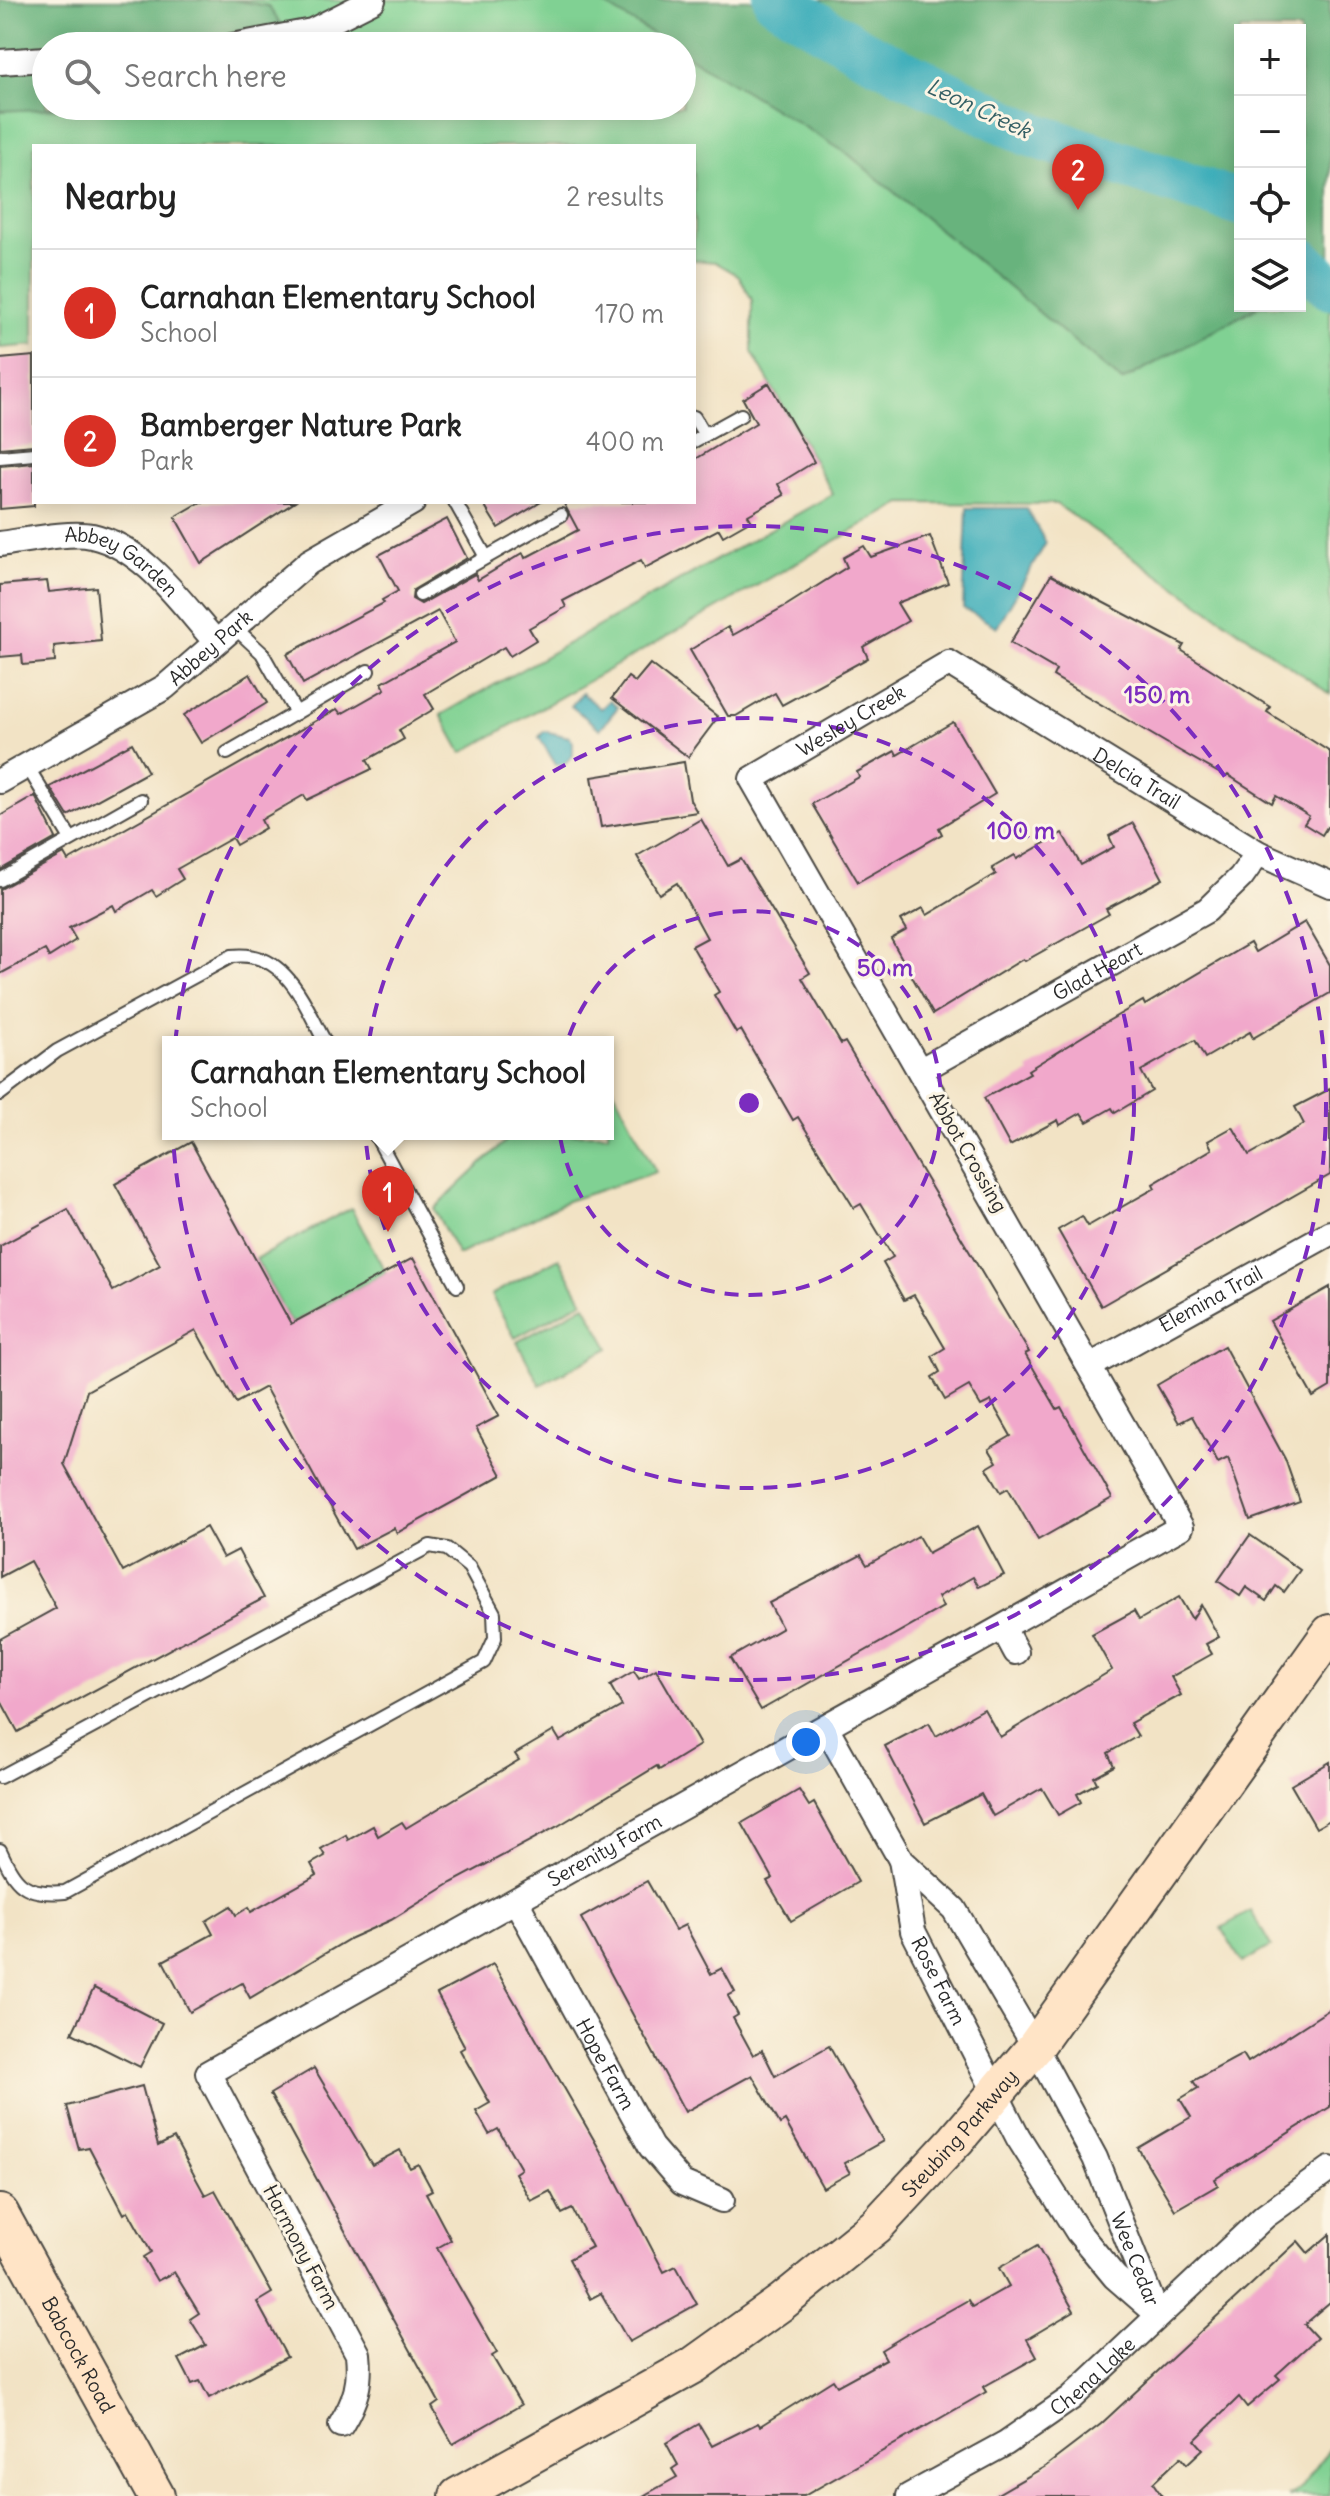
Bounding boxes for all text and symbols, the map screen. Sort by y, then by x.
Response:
map controls [1234,24,1306,312]
button: + [1234,24,1306,96]
search box [32,32,696,120]
icon: search [60,54,104,98]
text: Search here [124,57,287,95]
water label: Leon Creek [923,72,1037,145]
button: − [1234,96,1306,168]
pin: 2 [1052,144,1104,210]
button: locate [1234,168,1306,240]
text: Nearby [64,175,177,218]
text: 2 results [566,180,664,213]
button: layers [1234,240,1306,312]
text: Carnahan Elementary School [140,278,536,316]
text: 1 [85,297,95,330]
text: 170 m [595,297,664,330]
text: School [140,316,218,349]
text: Bamberger Nature Park [140,406,462,444]
text: 2 [83,425,97,458]
text: 400 m [586,425,664,458]
text: Park [140,444,194,477]
street label: Abbey Garden [64,521,184,602]
street label: Abbey Park [163,604,257,690]
street label: Wesley Creek [792,679,909,762]
text: 150 m [1124,679,1190,709]
street label: Delcia Trail [1089,742,1185,814]
text: 100 m [987,815,1055,845]
street label: Glad Heart [1048,936,1146,1006]
text: 50 m [857,952,913,982]
popup [162,1036,614,1140]
text: Carnahan Elementary School [190,1053,586,1091]
street label: Abbot Crossing [924,1087,1013,1217]
centre of rings [735,1089,763,1117]
text: School [190,1091,268,1124]
pin: 1 [362,1166,414,1232]
street label: Elemina Trail [1154,1260,1267,1337]
your location [786,1722,826,1762]
street label: Serenity Farm [543,1808,666,1892]
street label: Rose Farm [906,1932,972,2029]
street label: Hope Farm [571,2014,641,2114]
street label: Steubing Parkway [896,2064,1023,2202]
street label: Harmony Farm [258,2180,345,2313]
street label: Wee Cedar [1106,2209,1166,2309]
street label: Babcock Road [37,2292,121,2417]
street label: Chena Lake [1045,2331,1140,2421]

